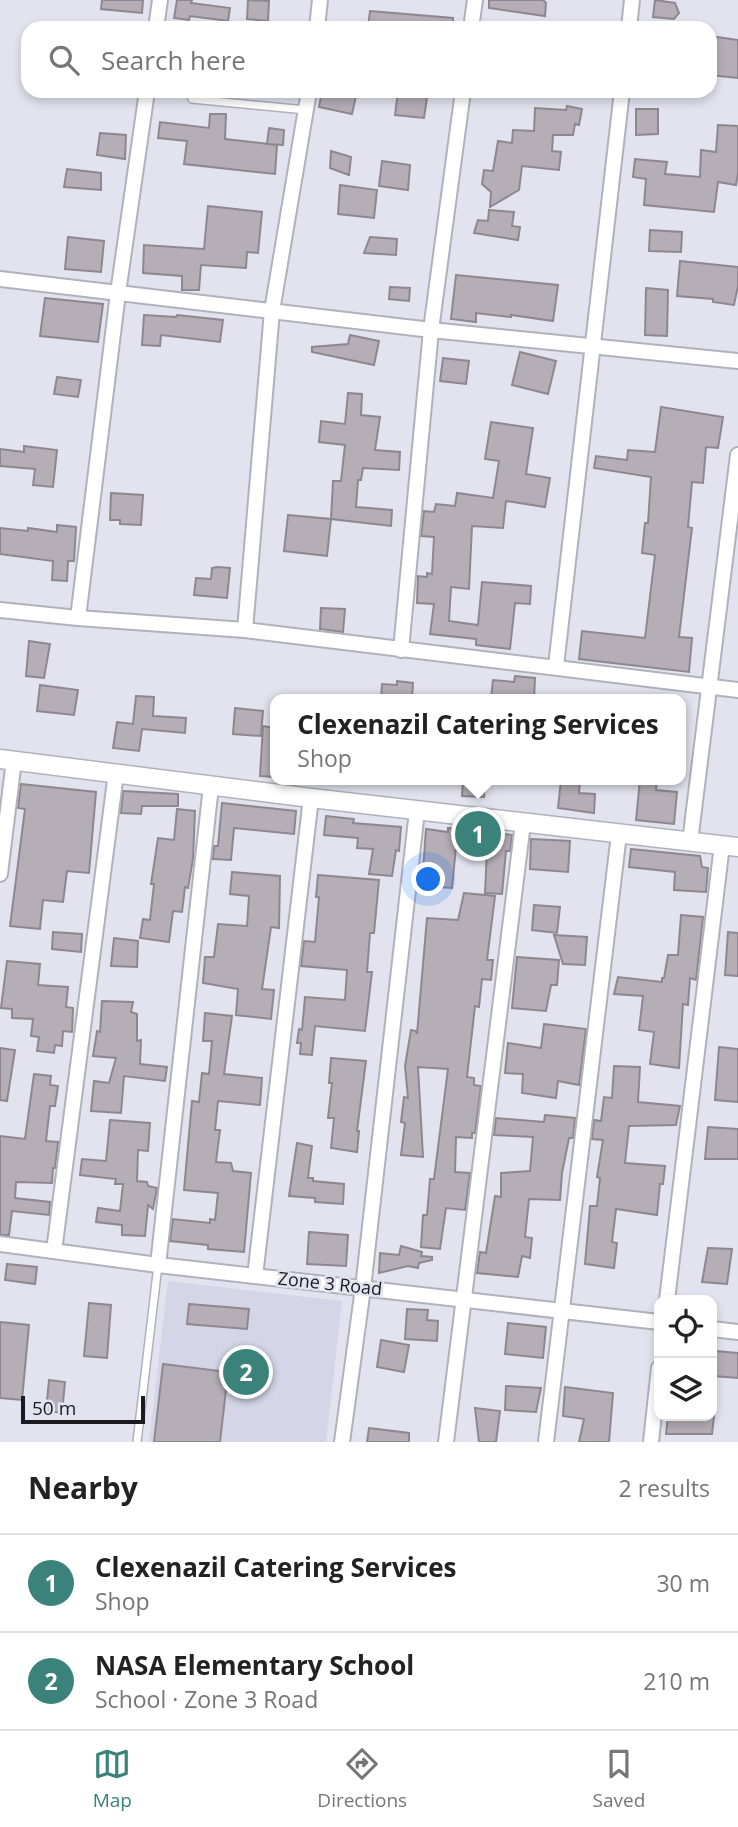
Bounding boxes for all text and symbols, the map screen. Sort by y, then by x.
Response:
search box [21,21,717,98]
icon: search [45,41,83,79]
text: Search here [101,42,246,78]
popup [270,694,686,785]
text: Clexenazil Catering Services [297,706,659,742]
text: Shop [297,742,352,774]
pin: 1 [455,808,501,860]
your location [411,862,445,896]
street label: Zone 3 Road [277,1266,384,1300]
map controls [654,1295,717,1421]
button: locate [654,1295,717,1358]
pin: 2 [223,1346,269,1398]
button: layers [654,1358,717,1421]
scale bar [21,1393,145,1425]
text: 50 m [32,1395,76,1421]
text: Nearby [28,1467,138,1508]
text: 2 results [619,1472,710,1504]
text: Clexenazil Catering Services [95,1549,456,1585]
text: 1 [44,1567,58,1599]
text: 30 m [656,1567,710,1599]
text: Shop [95,1585,150,1617]
text: NASA Elementary School [95,1647,414,1683]
text: 2 [44,1665,58,1697]
text: 210 m [643,1665,710,1697]
text: School · Zone 3 Road [95,1683,318,1715]
tab: Map [93,1745,132,1813]
tab: Directions [317,1745,407,1813]
tab: Saved [593,1745,645,1813]

